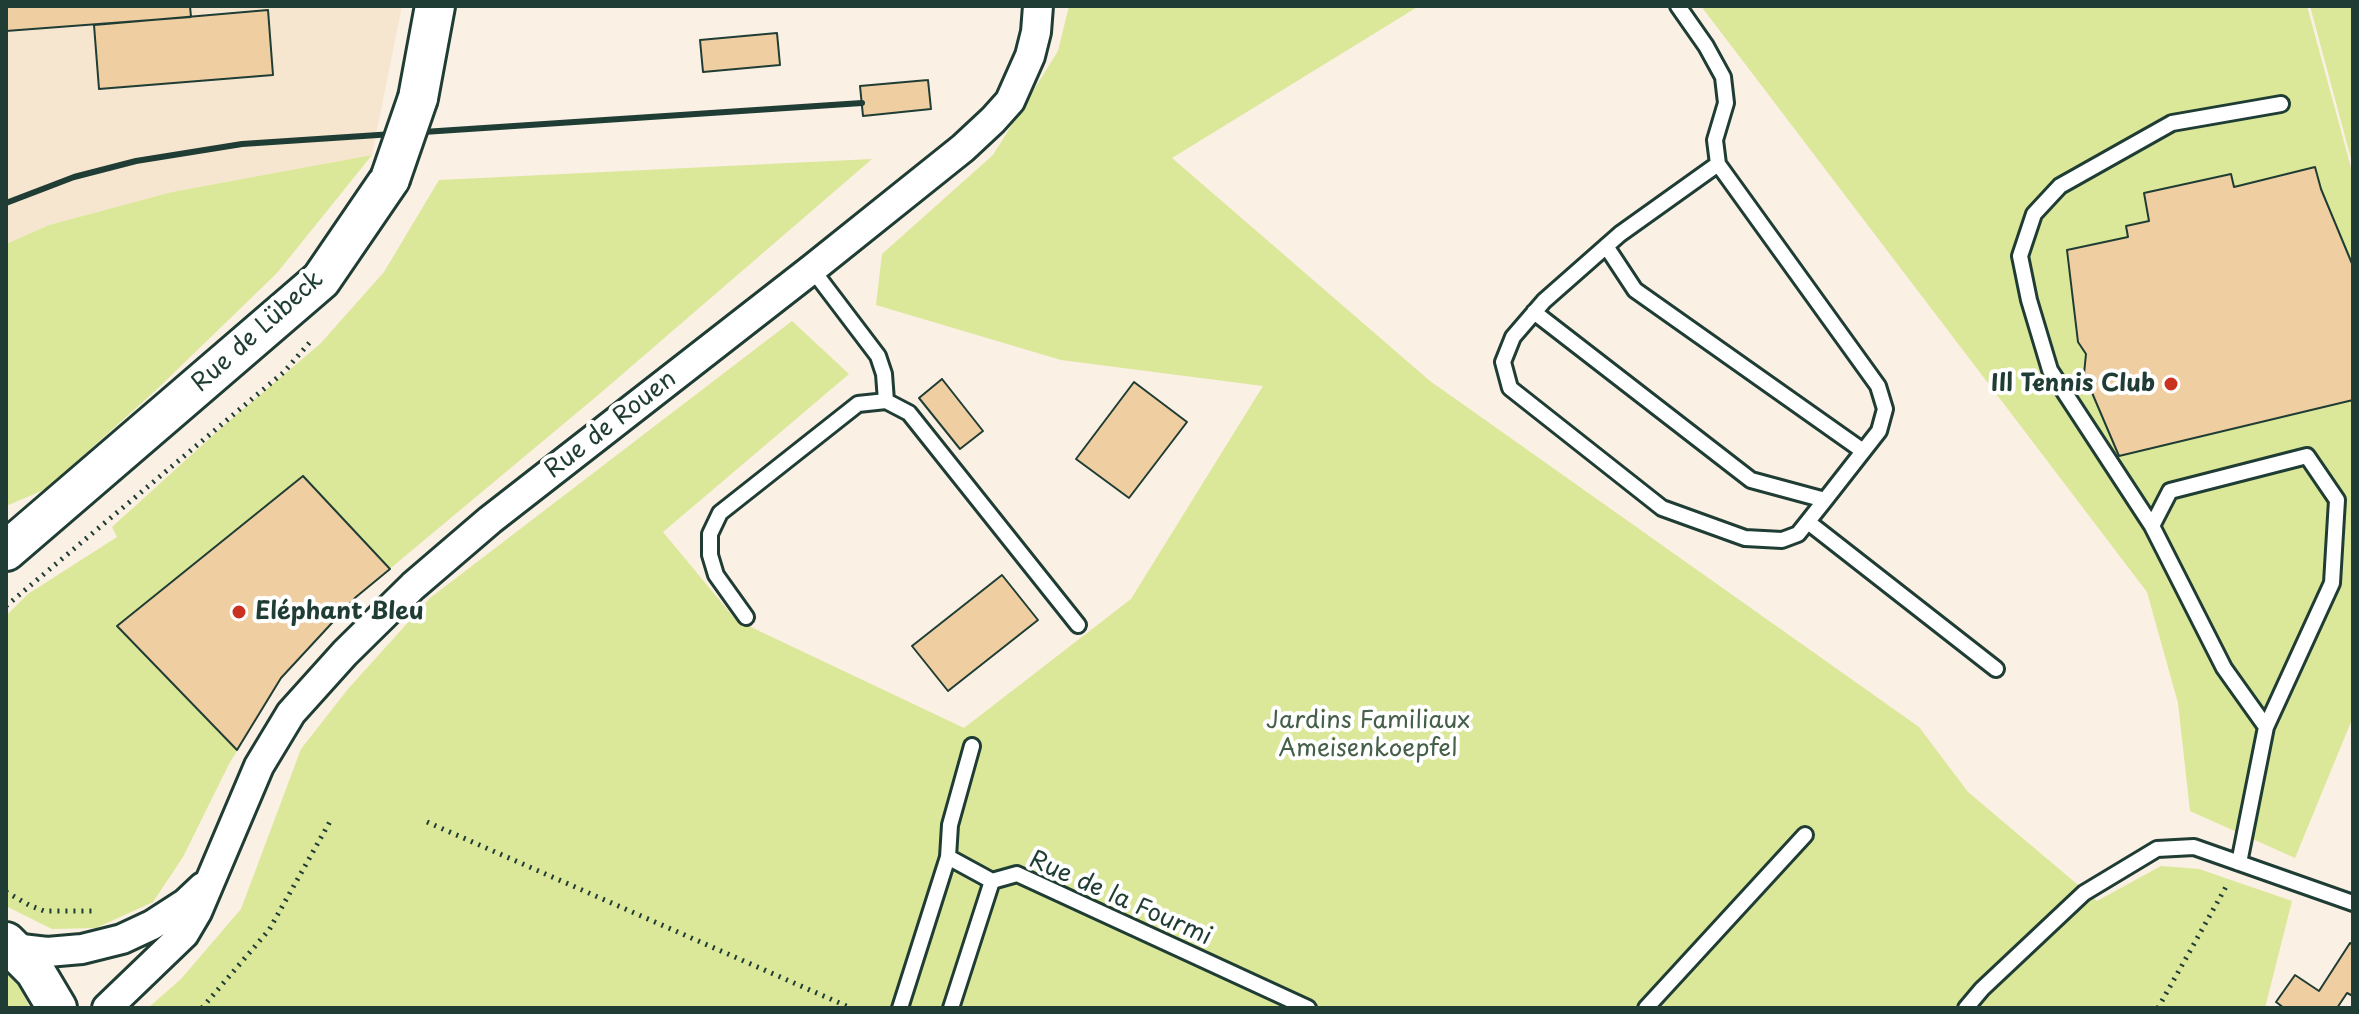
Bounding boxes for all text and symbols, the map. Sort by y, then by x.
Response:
street label: Rue de Lübeck [186,265,330,399]
street label: Rue de Rouen [540,365,682,485]
place label: Ill Tennis Club [1991,370,2155,398]
marker: Ill Tennis Club [2162,375,2180,393]
place label: Eléphant Bleu [255,598,424,626]
marker: Eléphant Bleu [230,603,248,621]
park label: Jardins Familiaux Ameisenkoepfel [1266,707,1470,763]
street label: Rue de la Fourmi [1024,846,1216,952]

